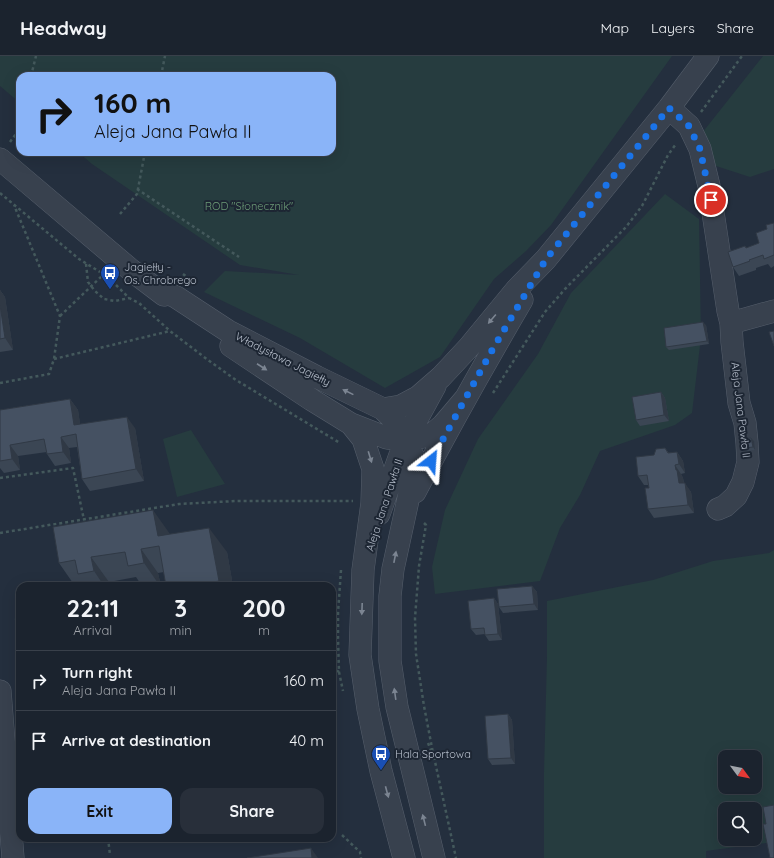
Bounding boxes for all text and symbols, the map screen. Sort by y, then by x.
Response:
text: Headway [20,16,107,40]
text: Map [600,19,629,37]
text: Layers [651,19,695,37]
text: Share [717,19,754,37]
text: 160 m [94,85,171,120]
icon: right [28,88,80,140]
text: Aleja Jana Pawła II [94,120,252,143]
pin [694,183,728,217]
icon: arrive [700,189,722,211]
park label: ROD "Słonecznik" [205,199,293,213]
place label: Jagiełły - Os. Chrobrego [124,260,197,287]
bus stop icon: Jagiełły - Os. Chrobrego [99,262,121,290]
one-way arrow [487,314,496,325]
street label: Władysława Jagiełły [233,329,333,389]
street label: Aleja Jana Pawła II [728,361,754,459]
one-way arrow [257,363,267,371]
one-way arrow [342,389,354,395]
position arrow [410,440,452,482]
one-way arrow [367,451,373,463]
street label: Aleja Jana Pawła II [362,457,406,553]
one-way arrow [393,551,399,563]
text: 22:11 [67,593,119,623]
text: 3 [174,593,187,623]
text: 200 [242,593,285,623]
one-way arrow [359,603,365,616]
text: Arrival [73,622,112,638]
text: min [170,622,192,638]
text: m [258,622,270,638]
text: Turn right [62,663,133,682]
icon: right [28,670,50,692]
text: 160 m [284,671,324,690]
text: Aleja Jana Pawła II [62,682,176,698]
one-way arrow [392,687,398,700]
icon: arrive [28,730,50,752]
text: Arrive at destination [62,731,211,750]
text: 40 m [289,731,324,750]
bus stop icon: Hala Sportowa [370,743,392,771]
place label: Hala Sportowa [395,747,471,761]
north arrow [718,750,762,794]
map controls [718,750,762,846]
one-way arrow [384,786,390,799]
button: Exit [28,788,172,834]
button: Share [180,788,324,834]
button: search [718,802,762,846]
one-way arrow [421,814,427,826]

